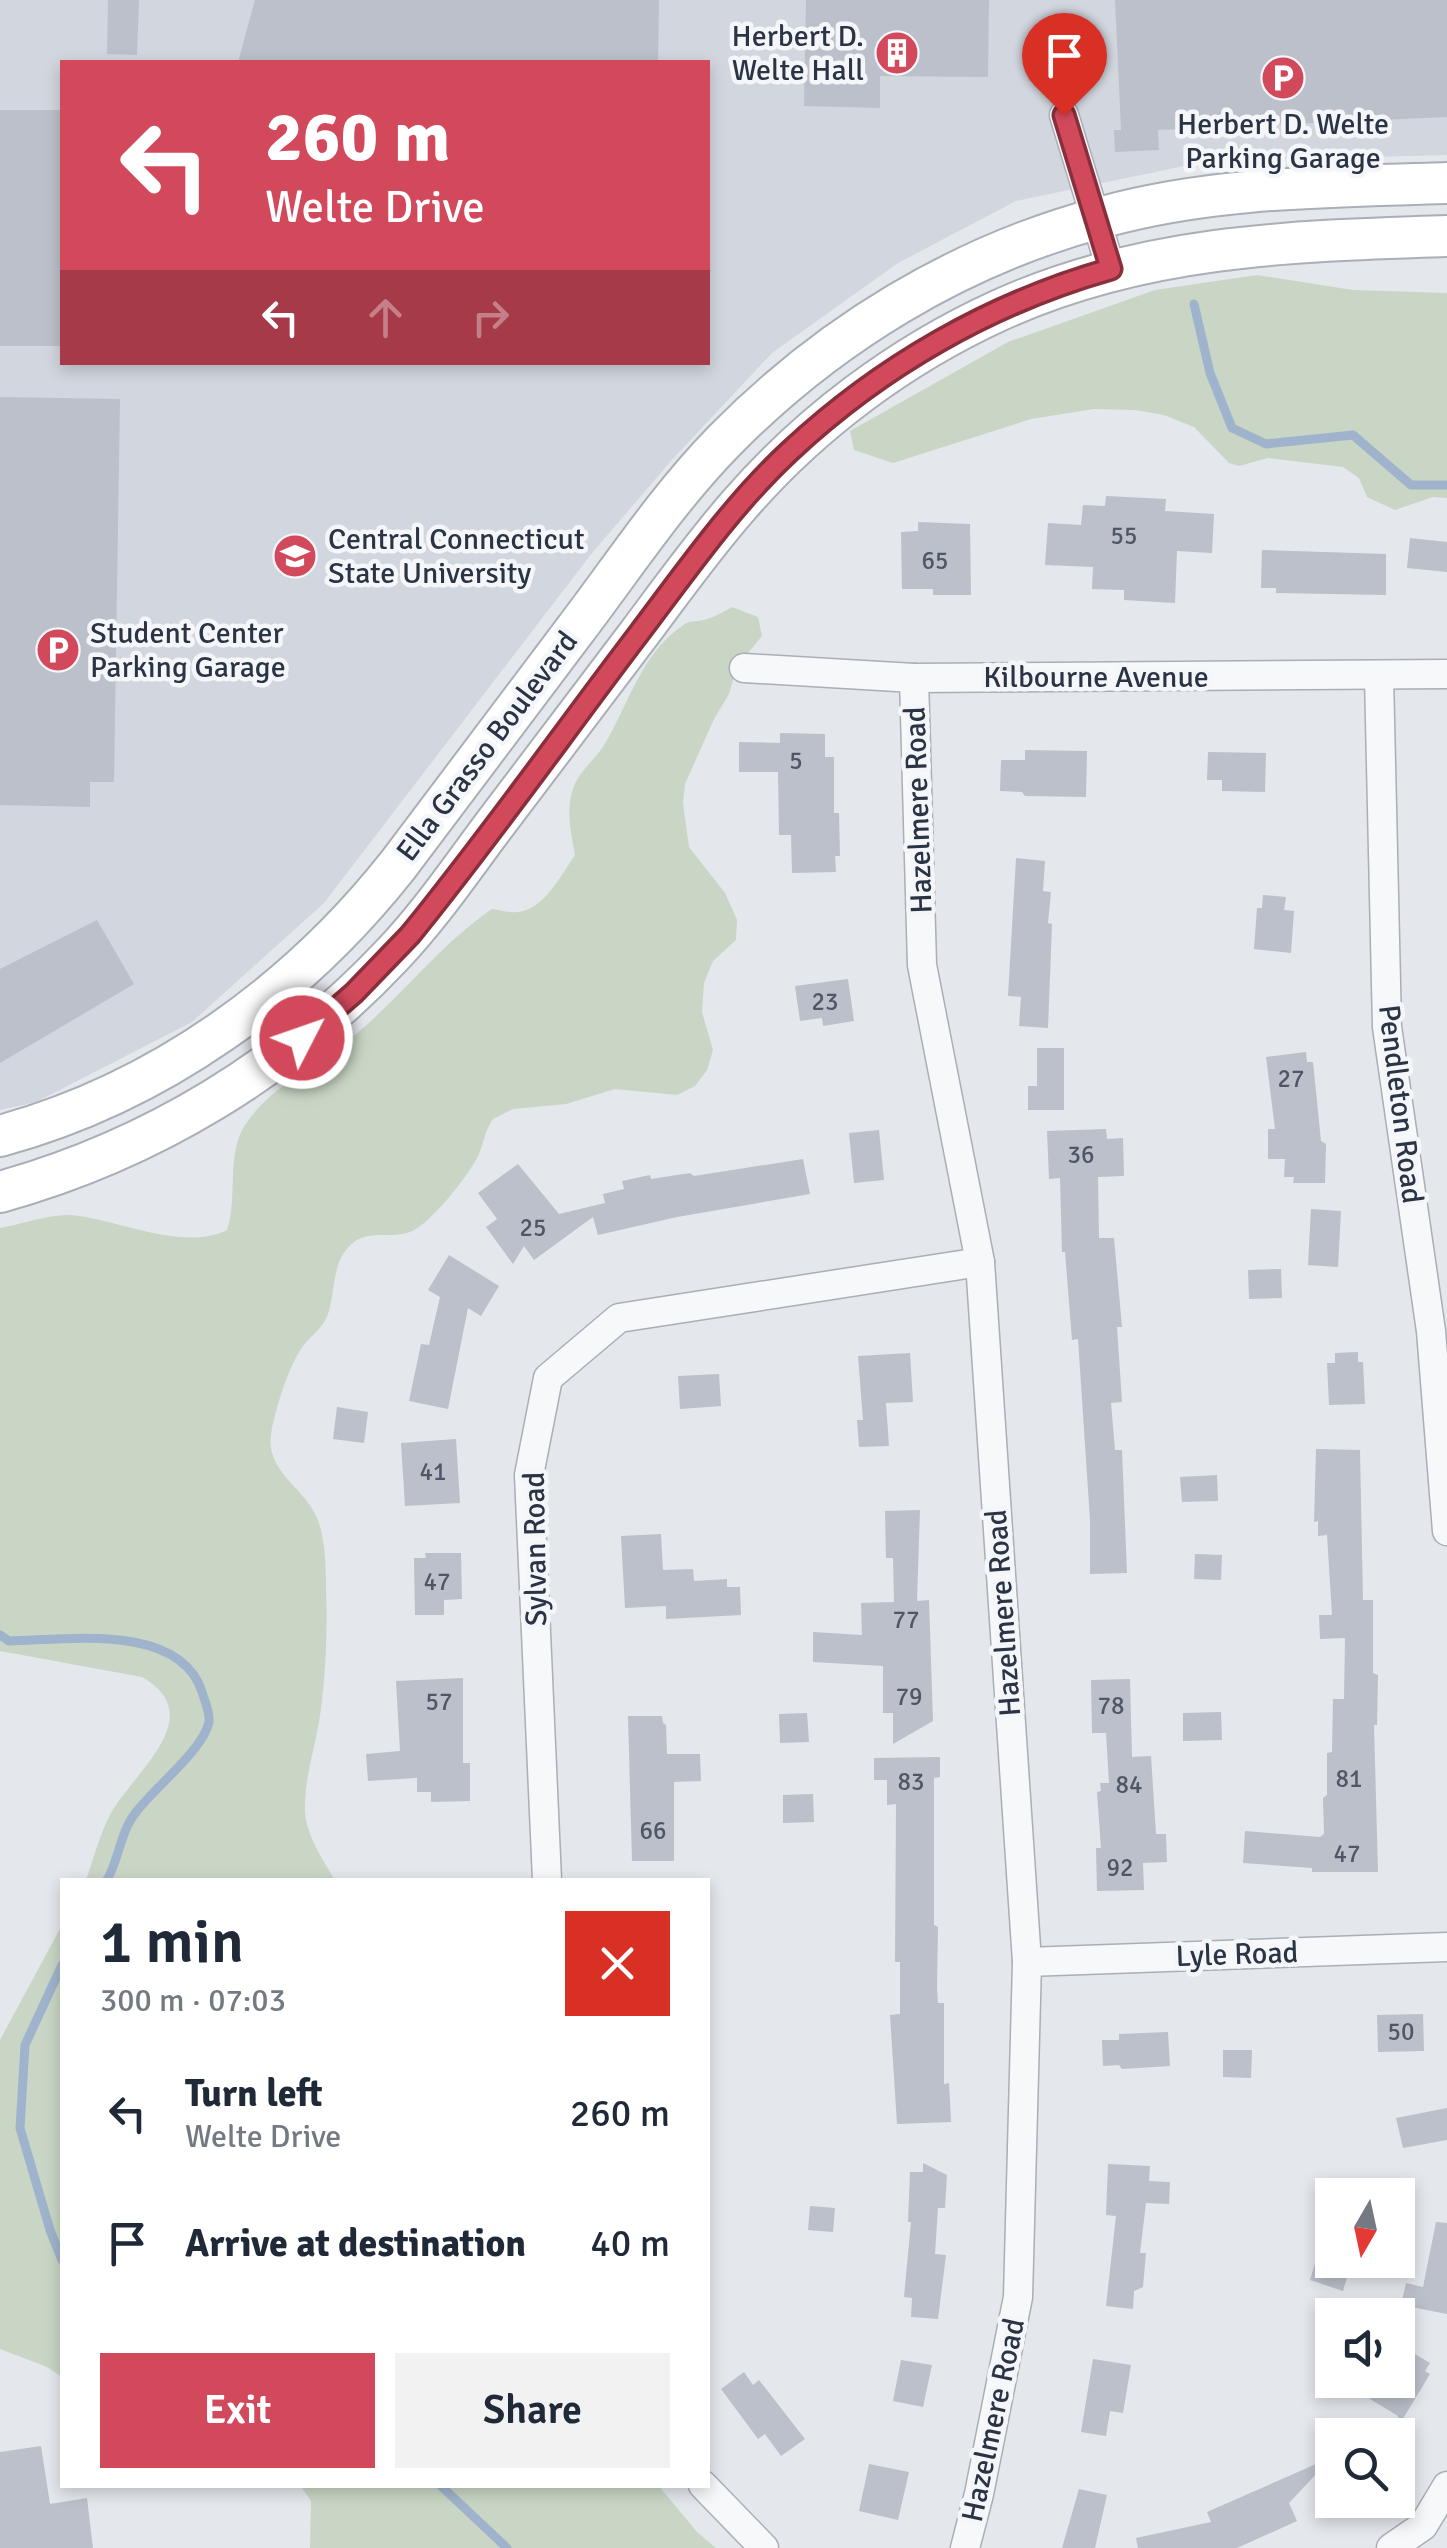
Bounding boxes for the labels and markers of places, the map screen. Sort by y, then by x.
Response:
pin [1022,13,1107,116]
place label: Herbert D. Welte Hall [732,18,864,89]
building icon: Herbert D. Welte Hall [874,30,920,76]
parking icon: Herbert D. Welte Parking Garage [1260,55,1306,101]
place label: Herbert D. Welte Parking Garage [1177,106,1389,177]
place label: Central Connecticut State University [328,521,585,592]
school or university icon: Central Connecticut State University [272,533,318,579]
place label: Student Center Parking Garage [90,615,286,686]
parking icon: Student Center Parking Garage [35,627,81,673]

